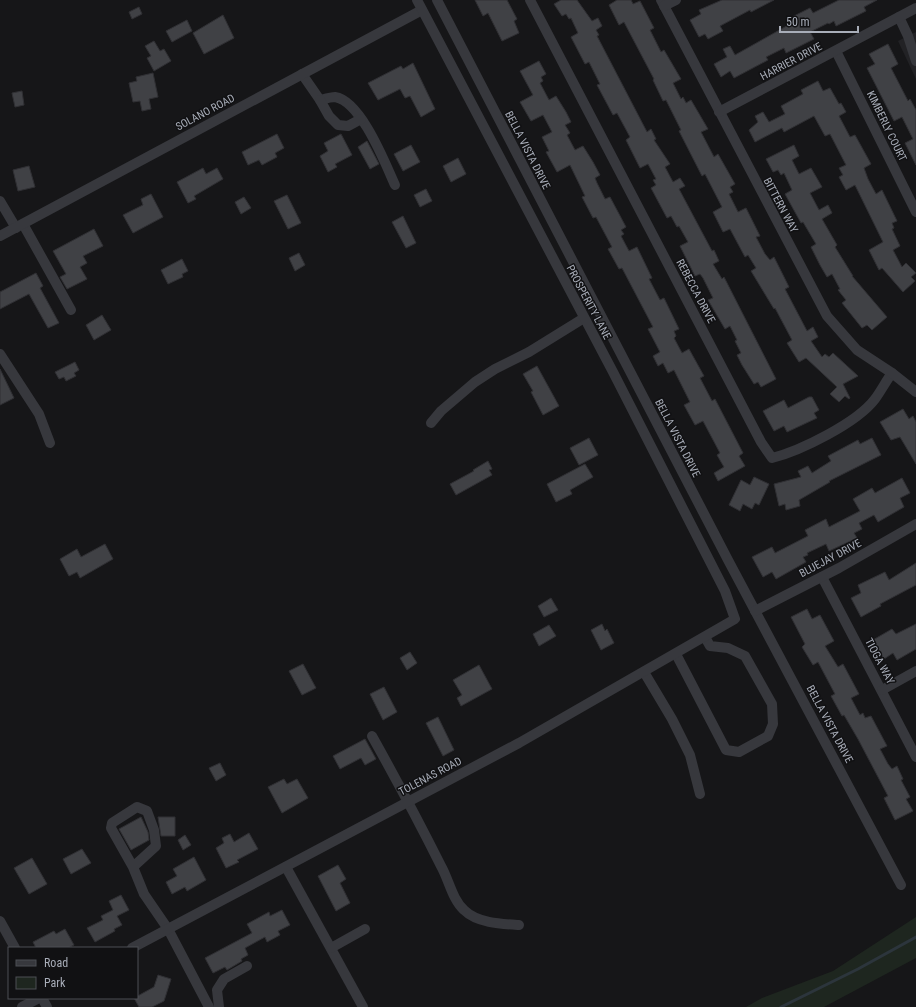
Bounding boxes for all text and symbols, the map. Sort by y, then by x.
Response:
scale bar [780,8,858,34]
text: 50 m [786,15,810,29]
street label: HARRIER DRIVE [758,39,825,83]
street label: KIMBERLY COURT [864,89,909,164]
street label: SOLANO ROAD [174,91,237,133]
street label: BELLA VISTA DRIVE [502,109,553,192]
street label: BITTERN WAY [761,175,801,235]
street label: REBECCA DRIVE [673,257,718,326]
street label: PROSPERITY LANE [563,263,614,342]
street label: BELLA VISTA DRIVE [652,397,703,480]
street label: BLUEJAY DRIVE [797,536,864,580]
street label: TIOGA WAY [862,636,897,687]
street label: BELLA VISTA DRIVE [804,683,856,766]
street label: TOLENAS ROAD [397,754,464,798]
legend [8,947,138,999]
text: Road [44,956,68,970]
text: Park [44,976,66,990]

